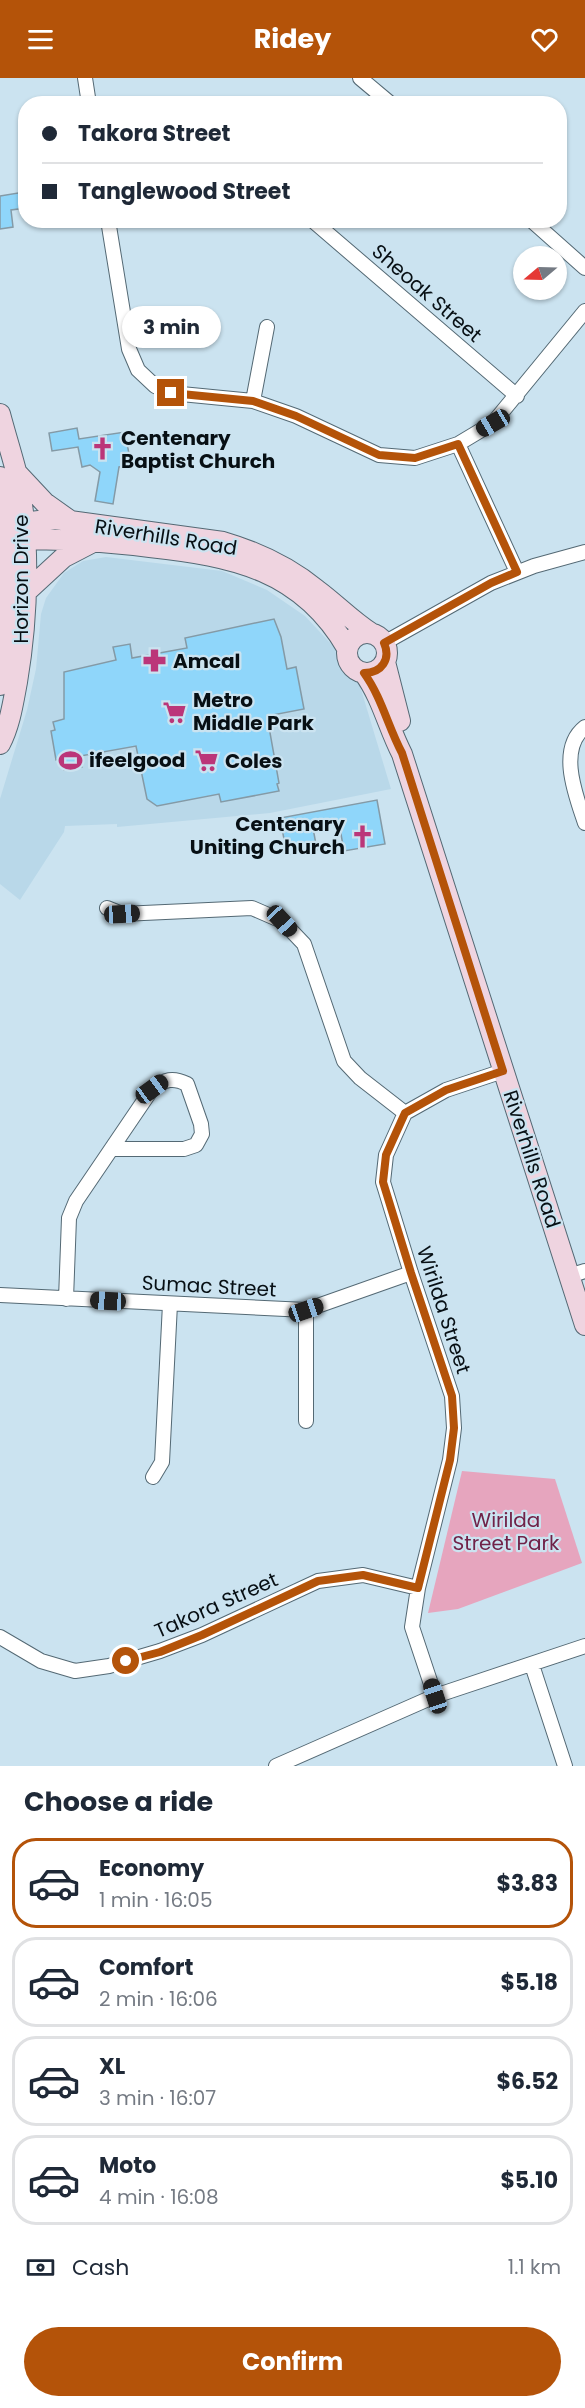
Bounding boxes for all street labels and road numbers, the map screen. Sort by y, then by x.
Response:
street label: Sheoak Street [366,237,488,349]
street label: Riverhills Road [93,512,239,562]
street label: Horizon Drive [7,514,35,644]
street label: Riverhills Road [497,1086,567,1232]
street label: Wirilda Street [410,1243,478,1377]
street label: Sumac Street [141,1268,277,1304]
street label: Takora Street [150,1565,282,1645]

